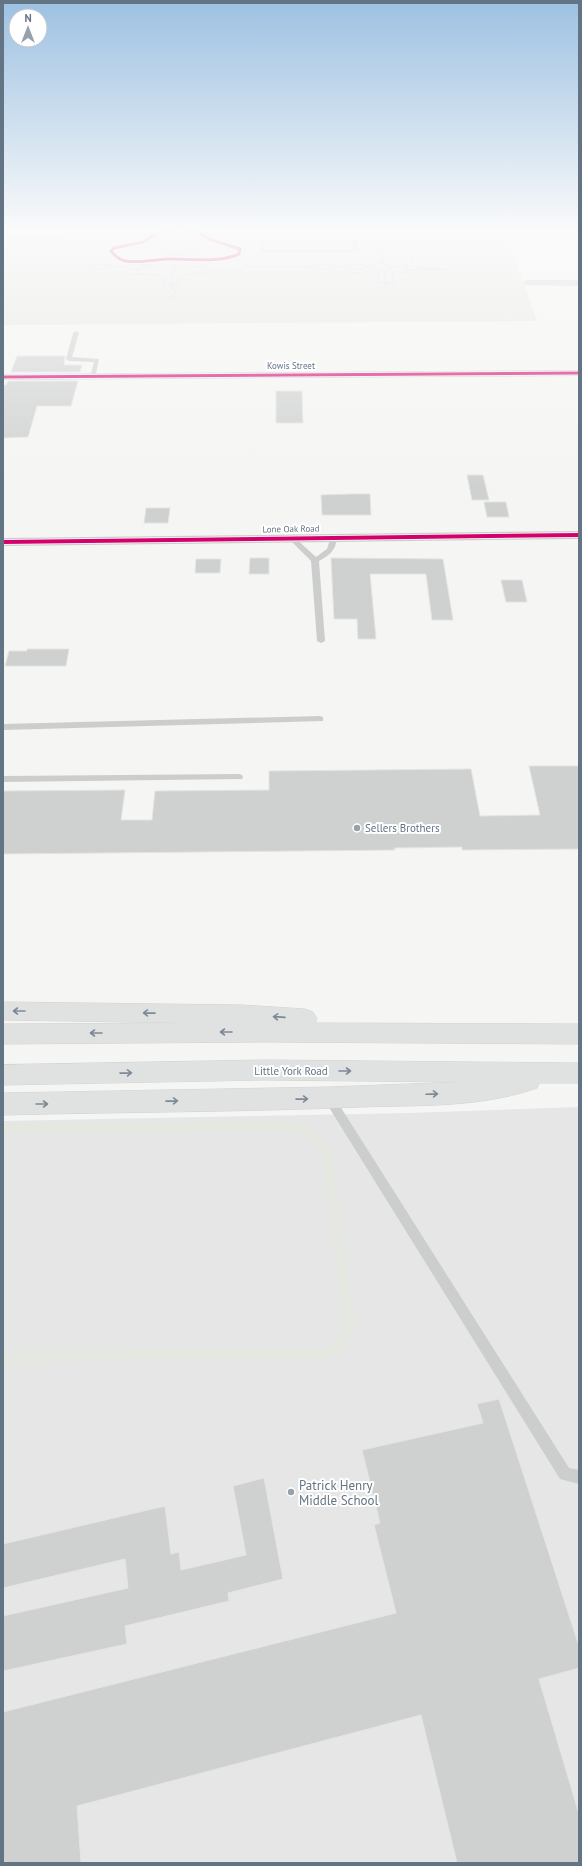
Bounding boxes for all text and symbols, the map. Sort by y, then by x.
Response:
north arrow [8,8,48,48]
text: N [24,11,32,25]
street label: Kowis Street [267,360,315,371]
street label: Lone Oak Road [262,523,320,534]
place label: Sellers Brothers [365,821,440,835]
marker: Sellers Brothers [352,823,362,833]
one-way arrow [13,1007,26,1015]
one-way arrow [143,1009,156,1016]
one-way arrow [273,1014,286,1021]
one-way arrow [90,1029,103,1037]
one-way arrow [220,1029,233,1036]
street label: Little York Road [254,1064,328,1078]
one-way arrow [338,1067,351,1075]
one-way arrow [119,1069,132,1077]
one-way arrow [425,1090,438,1097]
one-way arrow [295,1095,308,1102]
one-way arrow [165,1098,178,1105]
one-way arrow [35,1100,48,1108]
place label: Patrick Henry Middle School [299,1477,378,1509]
marker: Patrick Henry Middle School [286,1487,296,1497]

